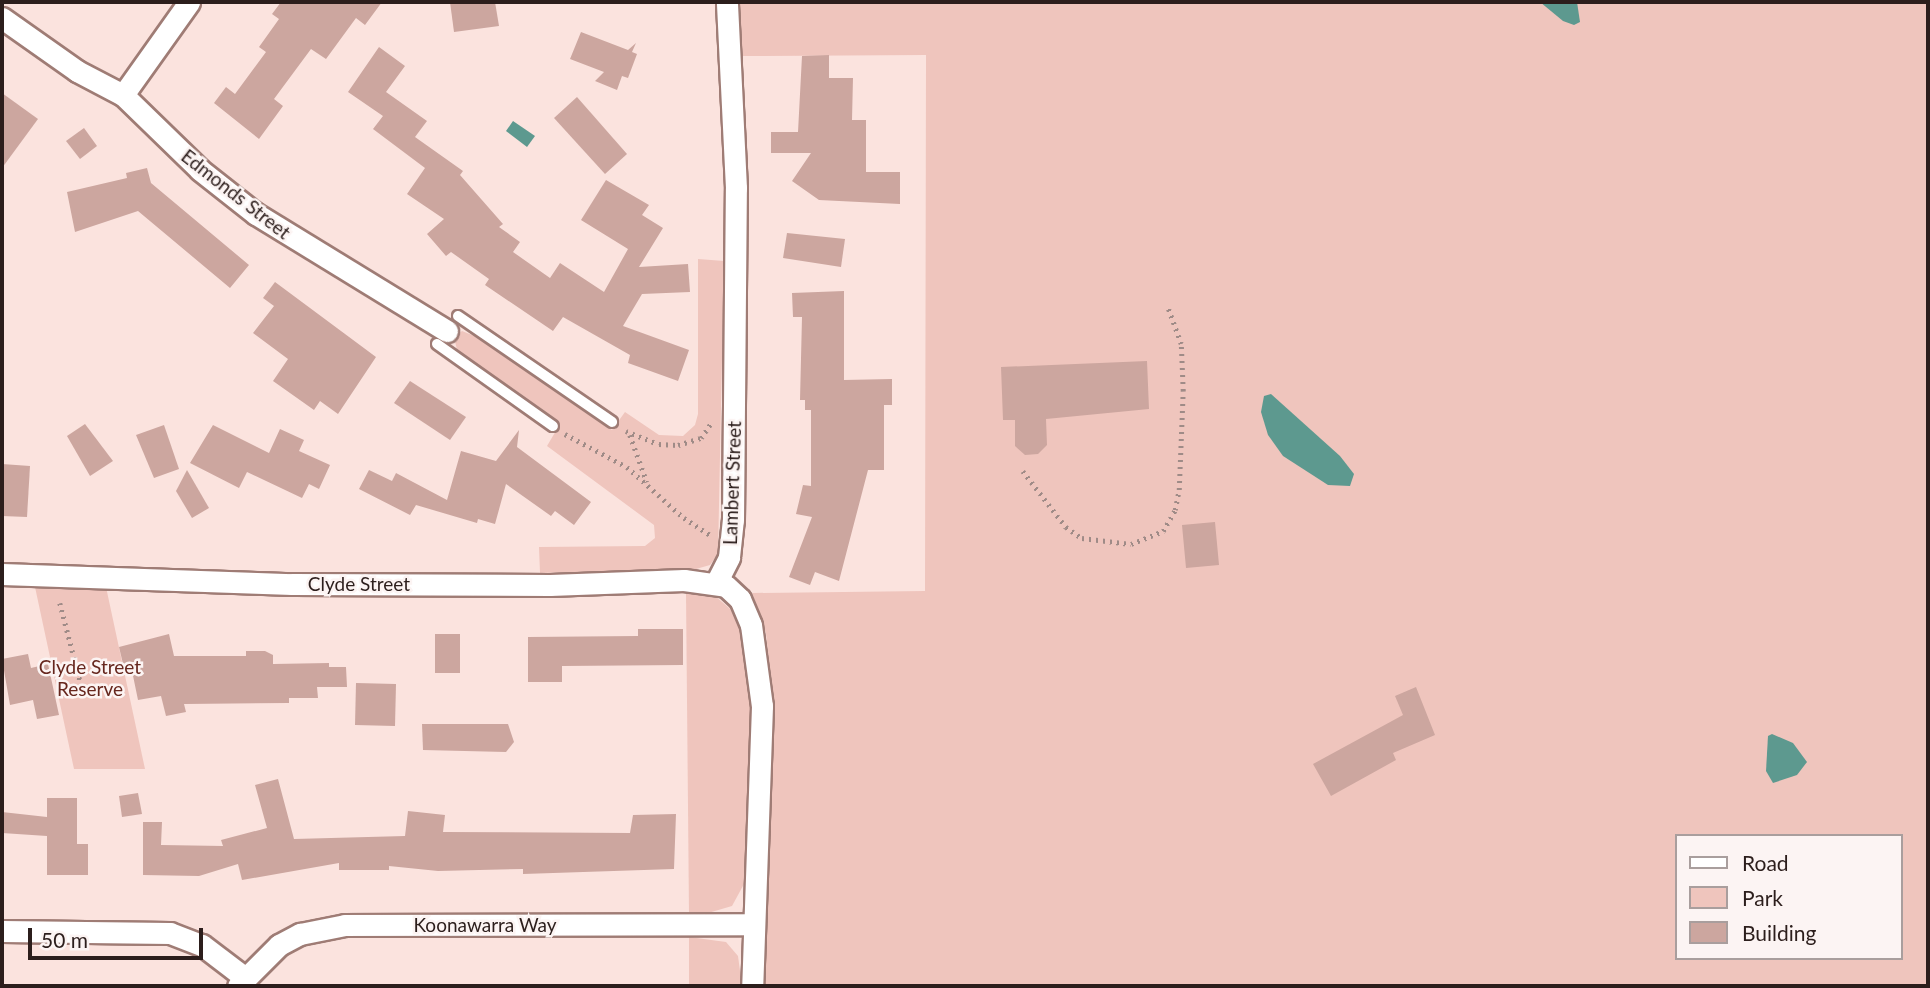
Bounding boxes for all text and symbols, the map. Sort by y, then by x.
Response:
street label: Edmonds Street [177,144,295,244]
street label: Lambert Street [718,421,746,545]
street label: Clyde Street [308,573,410,595]
park label: Clyde Street Reserve [39,656,141,700]
legend [1674,834,1902,960]
text: Road [1742,850,1789,875]
text: Park [1742,885,1783,910]
scale bar [32,914,206,958]
street label: Koonawarra Way [413,914,557,936]
text: Building [1742,920,1817,945]
text: 50 m [41,927,88,952]

